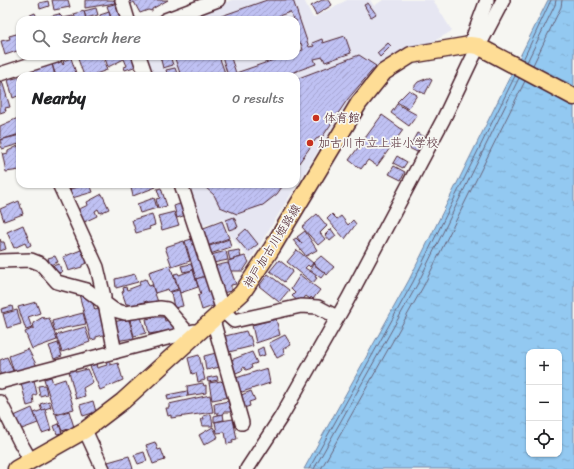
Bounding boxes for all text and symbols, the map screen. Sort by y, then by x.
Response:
search box [16,16,300,60]
text: Search here [62,25,141,51]
icon: search [30,27,52,49]
text: Nearby [32,83,86,113]
text: 0 results [232,87,284,110]
place label: 体育館 [324,107,360,129]
marker: 体育館 [311,113,321,123]
place label: 加古川市立上荘小学校 [318,132,438,154]
marker: 加古川市立上荘小学校 [305,138,315,148]
street label: 神戸加古川姫路線 [237,199,307,293]
map controls [526,349,562,457]
button: + [526,349,562,385]
button: − [526,385,562,421]
button: locate [526,421,562,457]

